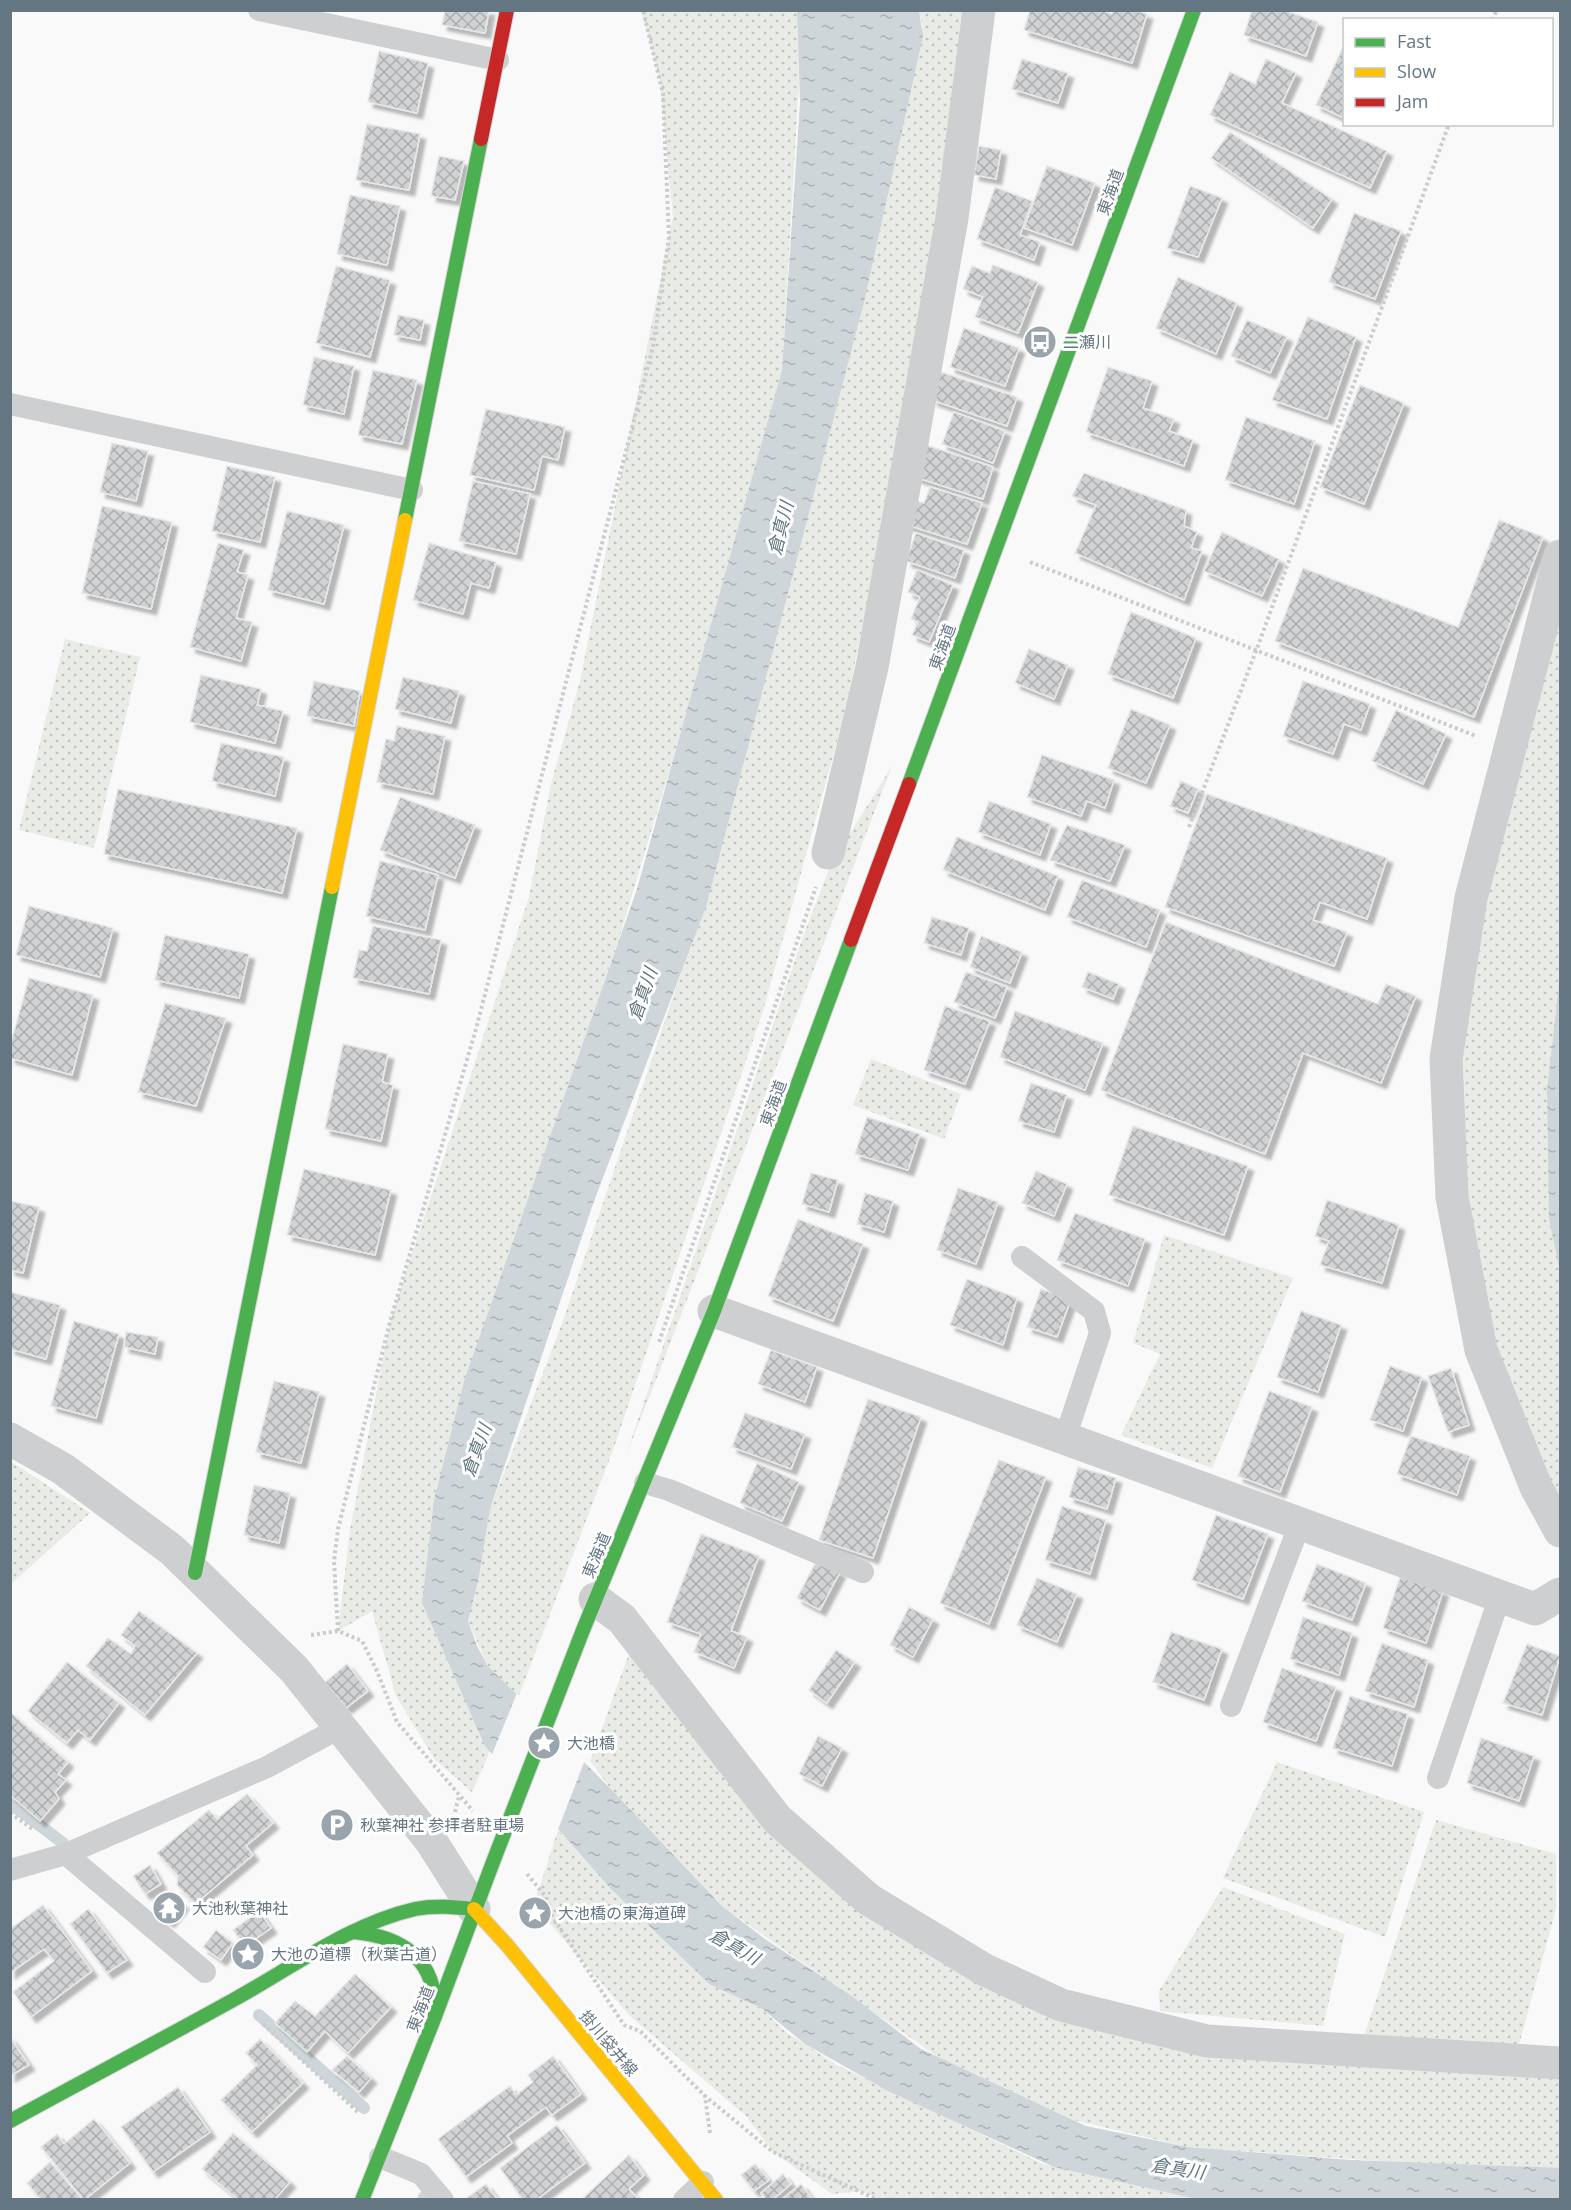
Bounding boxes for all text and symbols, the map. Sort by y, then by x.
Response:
legend [1343,18,1553,126]
text: Fast [1397,29,1431,53]
text: Slow [1397,59,1436,83]
text: Jam [1395,89,1429,113]
street label: 東海道 [1091,166,1129,218]
bus stop icon: 二瀬川 [1022,324,1058,360]
place label: 二瀬川 [1063,331,1111,353]
water label: 倉真川 [762,497,799,557]
street label: 東海道 [923,621,961,673]
water label: 倉真川 [622,963,663,1023]
street label: 東海道 [754,1077,792,1129]
water label: 倉真川 [455,1419,497,1479]
street label: 東海道 [576,1529,616,1581]
place icon: 大池橋 [526,1725,562,1761]
place label: 大池橋 [567,1732,615,1754]
parking icon: 秋葉神社 参拝者駐車場 [319,1807,355,1843]
place label: 秋葉神社 参拝者駐車場 [360,1814,524,1836]
temple icon: 大池秋葉神社 [151,1890,187,1926]
place icon: 大池橋の東海道碑 [517,1895,553,1931]
place label: 大池秋葉神社 [192,1897,288,1919]
place label: 大池橋の東海道碑 [558,1902,686,1924]
water label: 倉真川 [706,1922,766,1971]
place icon: 大池の道標（秋葉古道） [230,1936,266,1972]
place label: 大池の道標（秋葉古道） [271,1943,447,1965]
street label: 東海道 [401,1983,439,2035]
street label: 掛川袋井線 [575,2005,643,2081]
water label: 倉真川 [1149,2152,1209,2184]

